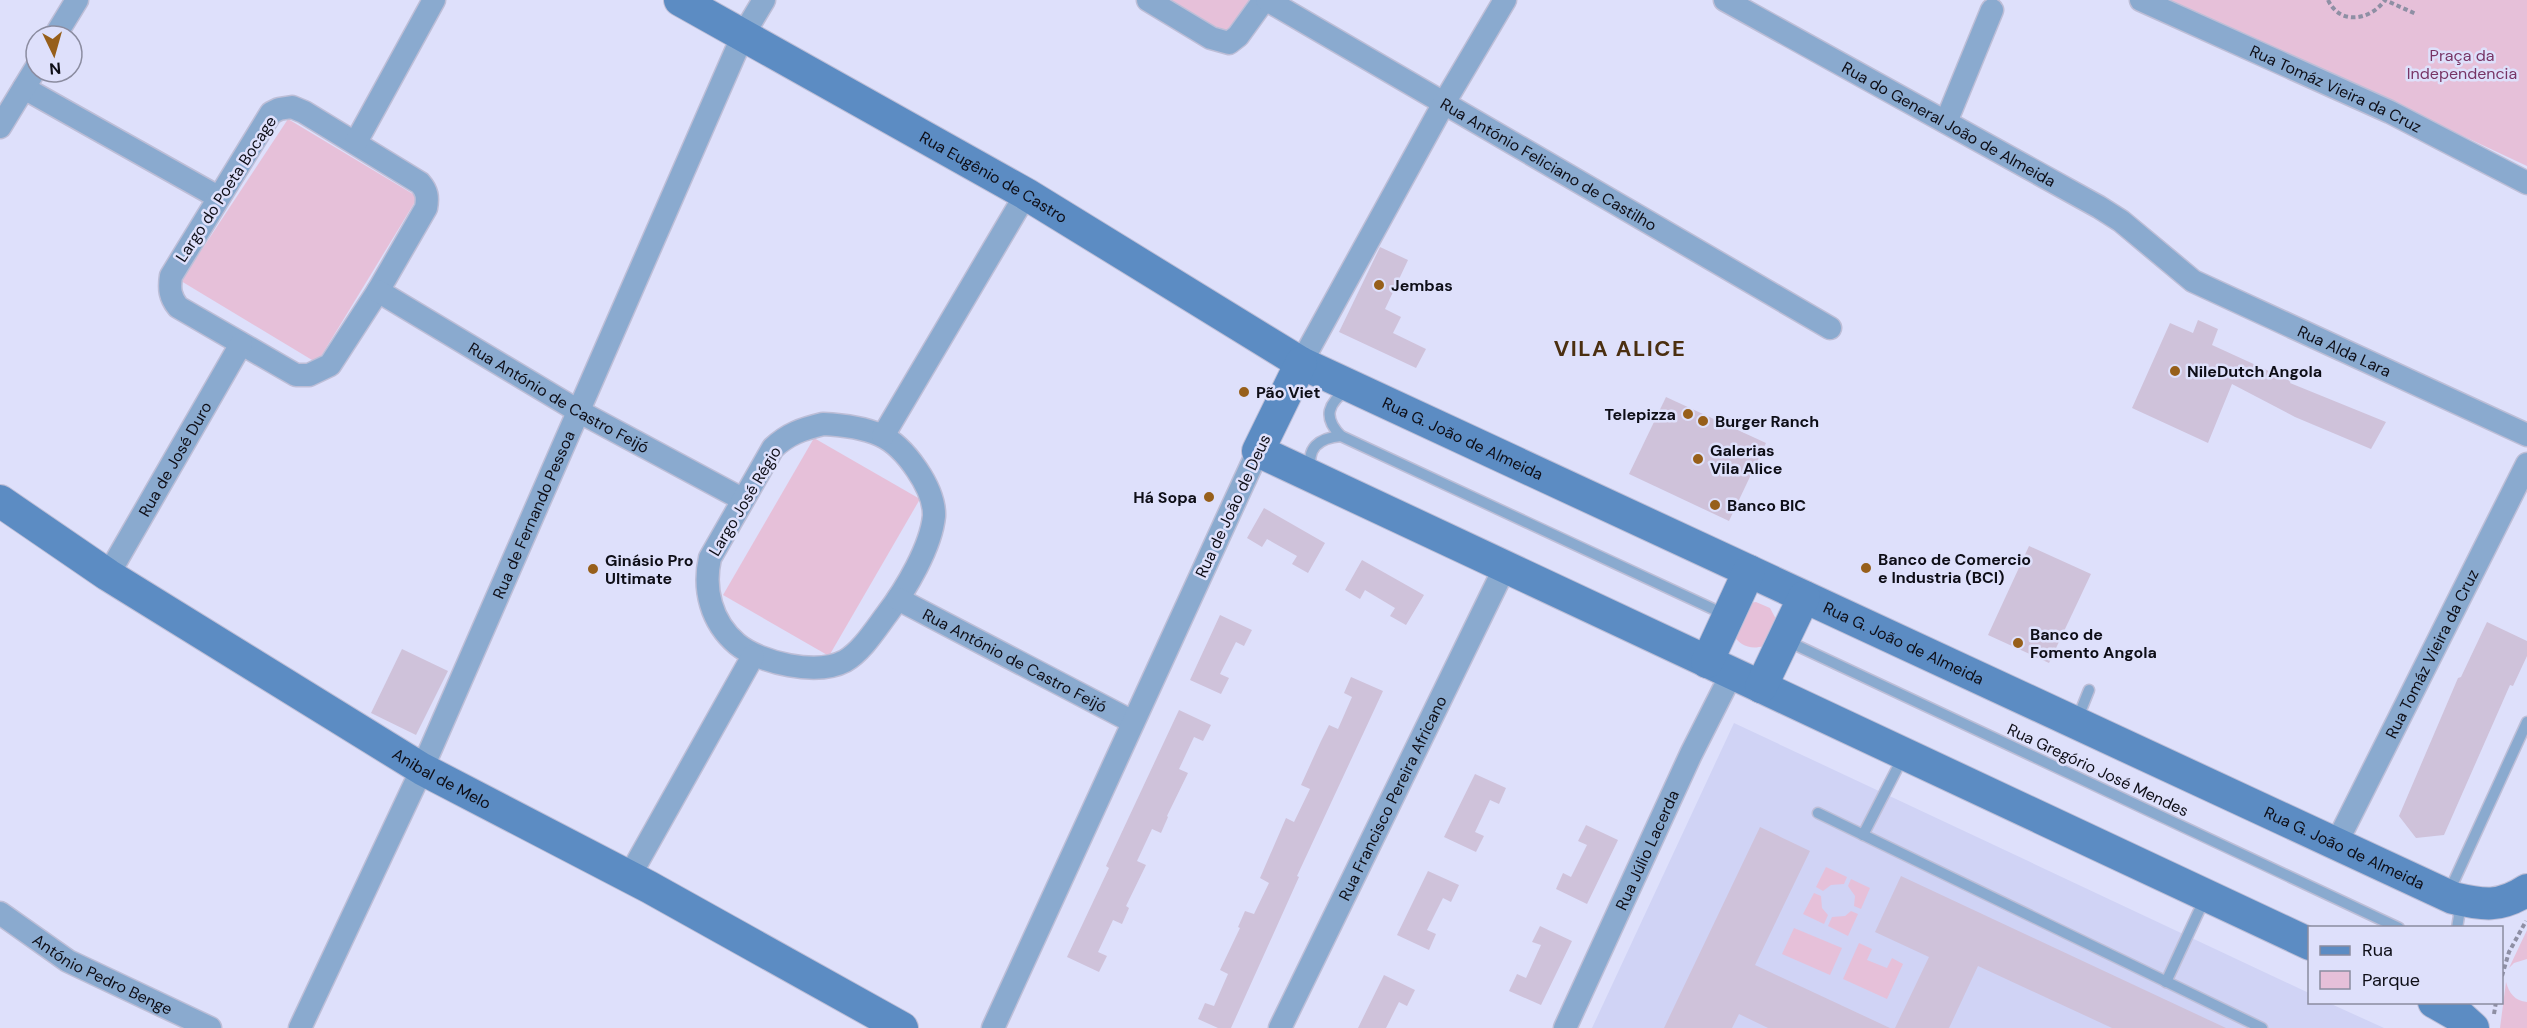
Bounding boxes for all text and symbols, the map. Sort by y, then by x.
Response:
north arrow [24,24,84,84]
street label: Rua Tomáz Vieira da Cruz [2247,40,2425,137]
park label: Praça da Independencia [2407,45,2517,84]
street label: Rua do General João de Almeida [1838,56,2060,192]
text: N [49,57,62,79]
street label: Rua António Feliciano de Castilho [1437,93,1661,235]
street label: Largo do Poeta Bocage [171,112,281,266]
street label: Rua Eugênio de Castro [916,126,1071,227]
place label: Jembas [1391,275,1453,296]
marker: Jembas [1372,278,1386,292]
street label: Rua Alda Lara [2294,320,2395,381]
district label: VILA ALICE [1554,334,1686,363]
street label: Rua António de Castro Feijó [465,337,653,458]
place label: NileDutch Angola [2187,361,2322,382]
marker: NileDutch Angola [2168,364,2182,378]
place label: Pão Viet [1256,382,1320,403]
marker: Pão Viet [1237,385,1251,399]
street label: Rua G. João de Almeida [1379,392,1547,485]
street label: Rua de José Duro [133,398,216,520]
place label: Telepizza [1604,404,1676,425]
marker: Telepizza [1681,407,1695,421]
place label: Burger Ranch [1715,411,1819,432]
marker: Burger Ranch [1696,414,1710,428]
street label: Rua de Fernando Pessoa [487,427,579,602]
street label: Rua de João de Deus [1191,431,1275,581]
place label: Galerias Vila Alice [1710,440,1782,479]
street label: Largo José Régio [704,442,786,560]
marker: Galerias Vila Alice [1691,452,1705,466]
place label: Há Sopa [1133,487,1197,508]
marker: Há Sopa [1202,490,1216,504]
place label: Banco BIC [1727,495,1806,516]
marker: Banco BIC [1708,498,1722,512]
place label: Banco de Comercio e Industria (BCI) [1878,549,2031,588]
place label: Ginásio Pro Ultimate [605,550,694,589]
marker: Banco de Comercio e Industria (BCI) [1859,561,1873,575]
marker: Ginásio Pro Ultimate [586,562,600,576]
street label: Rua Tomáz Vieira da Cruz [2380,566,2483,742]
street label: Rua G. João de Almeida [1820,597,1987,689]
street label: Rua António de Castro Feijó [919,603,1111,717]
place label: Banco de Fomento Angola [2030,624,2157,663]
marker: Banco de Fomento Angola [2011,636,2025,650]
street label: Rua Francisco Pereira Africano [1333,692,1451,904]
street label: Rua Gregório José Mendes [2004,719,2192,821]
street label: Anibal de Melo [389,743,495,814]
street label: Rua Júlio Lacerda [1610,787,1684,913]
street label: Rua G. João de Almeida [2261,801,2428,894]
legend [2308,926,2503,1004]
street label: António Pedro Benge [29,929,176,1019]
text: Rua [2362,938,2393,962]
text: Parque [2362,968,2420,992]

